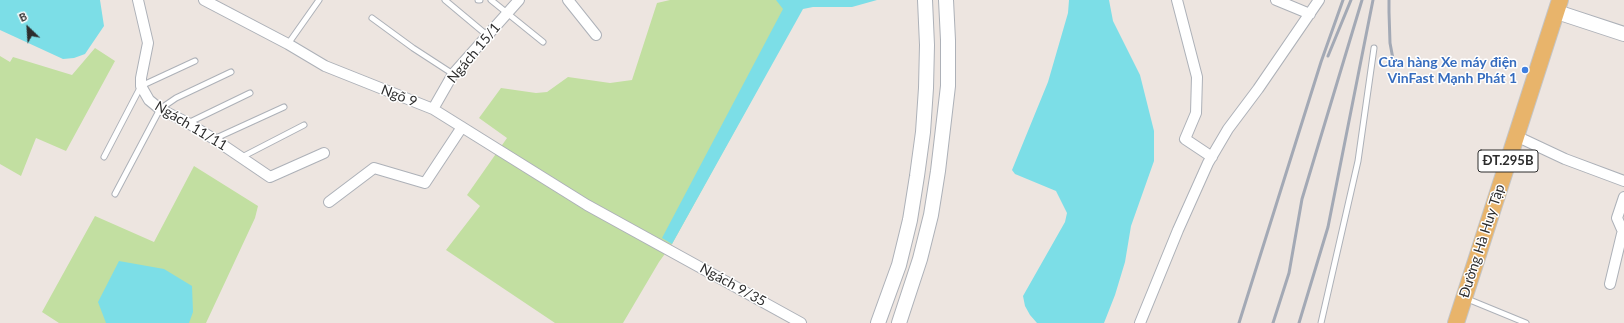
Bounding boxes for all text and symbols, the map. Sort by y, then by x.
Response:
north arrow [8,8,48,48]
text: B [17,9,29,24]
street label: Ngách 15/1 [444,19,504,87]
place label: Cửa hàng Xe máy điện VinFast Mạnh Phát 1 [1378,54,1517,86]
marker: Cửa hàng Xe máy điện VinFast Mạnh Phát 1 [1520,65,1530,75]
street label: Ngõ 9 [379,81,419,111]
street label: Ngách 11/11 [152,98,230,154]
road number: ĐT.295B [1478,150,1538,172]
street label: Đường Hà Huy Tập [1456,182,1508,300]
street label: Ngách 9/35 [697,260,769,310]

